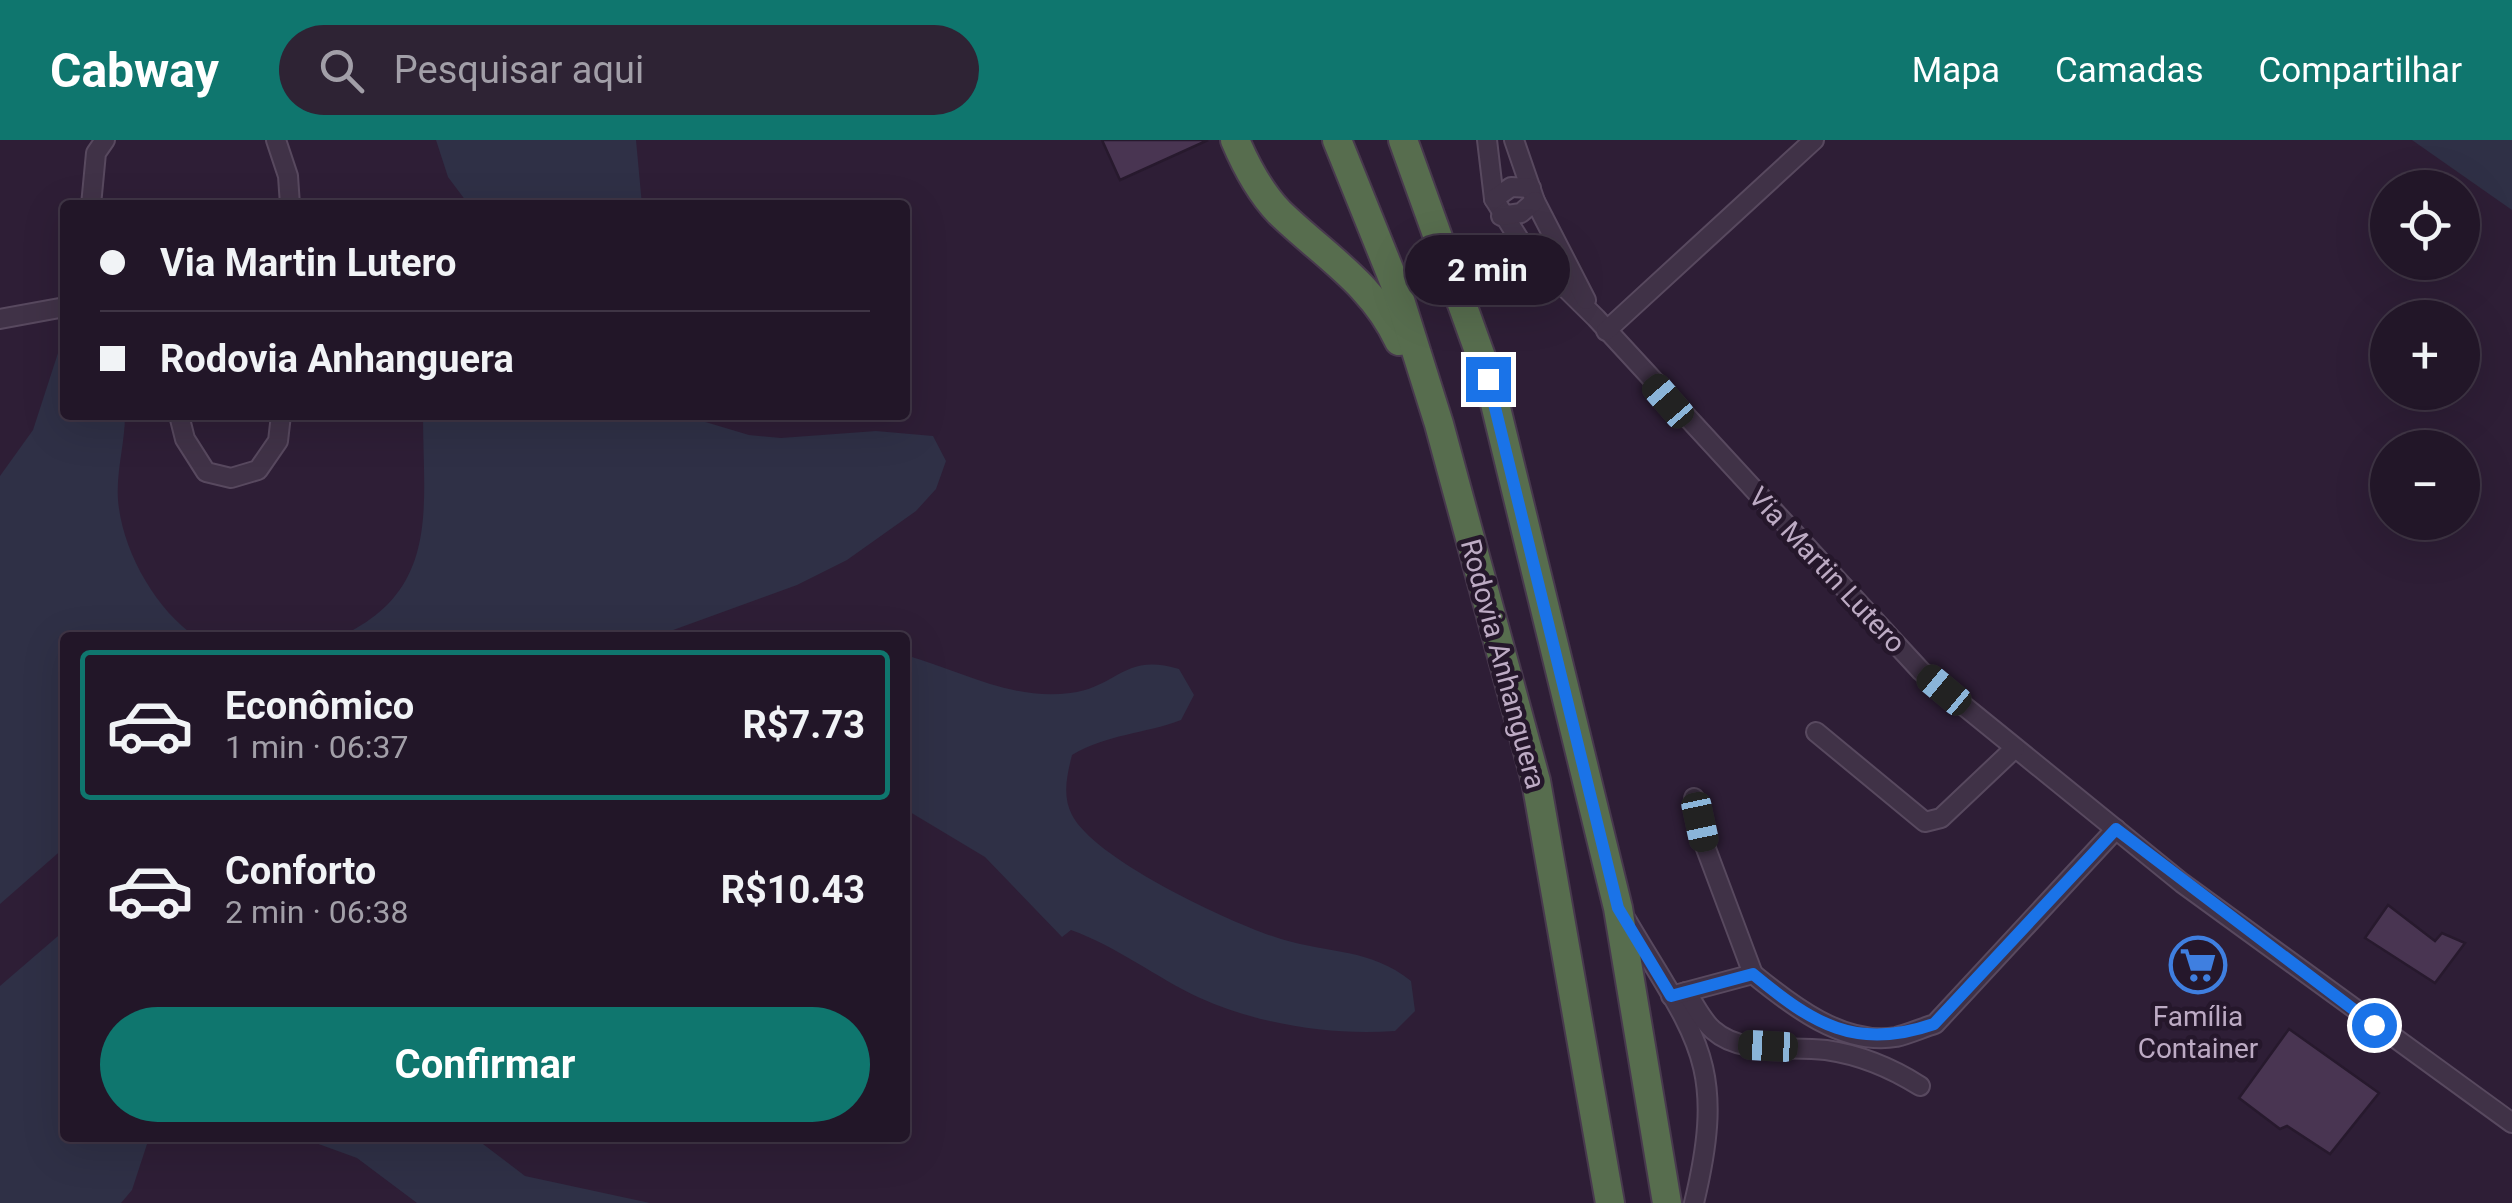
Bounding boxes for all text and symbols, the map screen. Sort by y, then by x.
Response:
search box [279,25,979,115]
text: Cabway [50,42,219,99]
icon: search [314,43,369,98]
text: Pesquisar aqui [394,48,644,92]
text: Mapa [1912,50,2000,91]
text: Camadas [2055,50,2204,91]
text: Compartilhar [2259,50,2462,91]
map controls [2370,170,2480,540]
button: locate [2370,170,2480,280]
callout: 2 min [1406,234,1570,304]
text: Via Martin Lutero [160,241,456,285]
text: 2 min [1447,251,1528,289]
button: + [2370,300,2480,410]
text: Rodovia Anhanguera [160,337,514,381]
route end [1466,357,1511,402]
car [1637,369,1699,433]
button: − [2370,430,2480,540]
street label: Via Martin Lutero [1742,480,1912,660]
street label: Rodovia Anhanguera [1454,535,1552,793]
car [1911,659,1977,721]
icon: car [105,680,195,770]
text: Econômico [225,684,414,728]
text: R$7.73 [742,703,865,747]
text: 1 min · 06:37 [225,728,408,766]
car [1679,790,1721,854]
icon: car [105,845,195,935]
text: Conforto [225,849,376,893]
text: R$10.43 [721,868,865,912]
text: 2 min · 06:38 [225,893,408,931]
supermarket icon: Família Container [2168,935,2228,995]
place label: Família Container [2138,1000,2259,1065]
route start [2352,1003,2397,1048]
button: Confirmar [100,1007,870,1122]
car [1737,1029,1799,1063]

